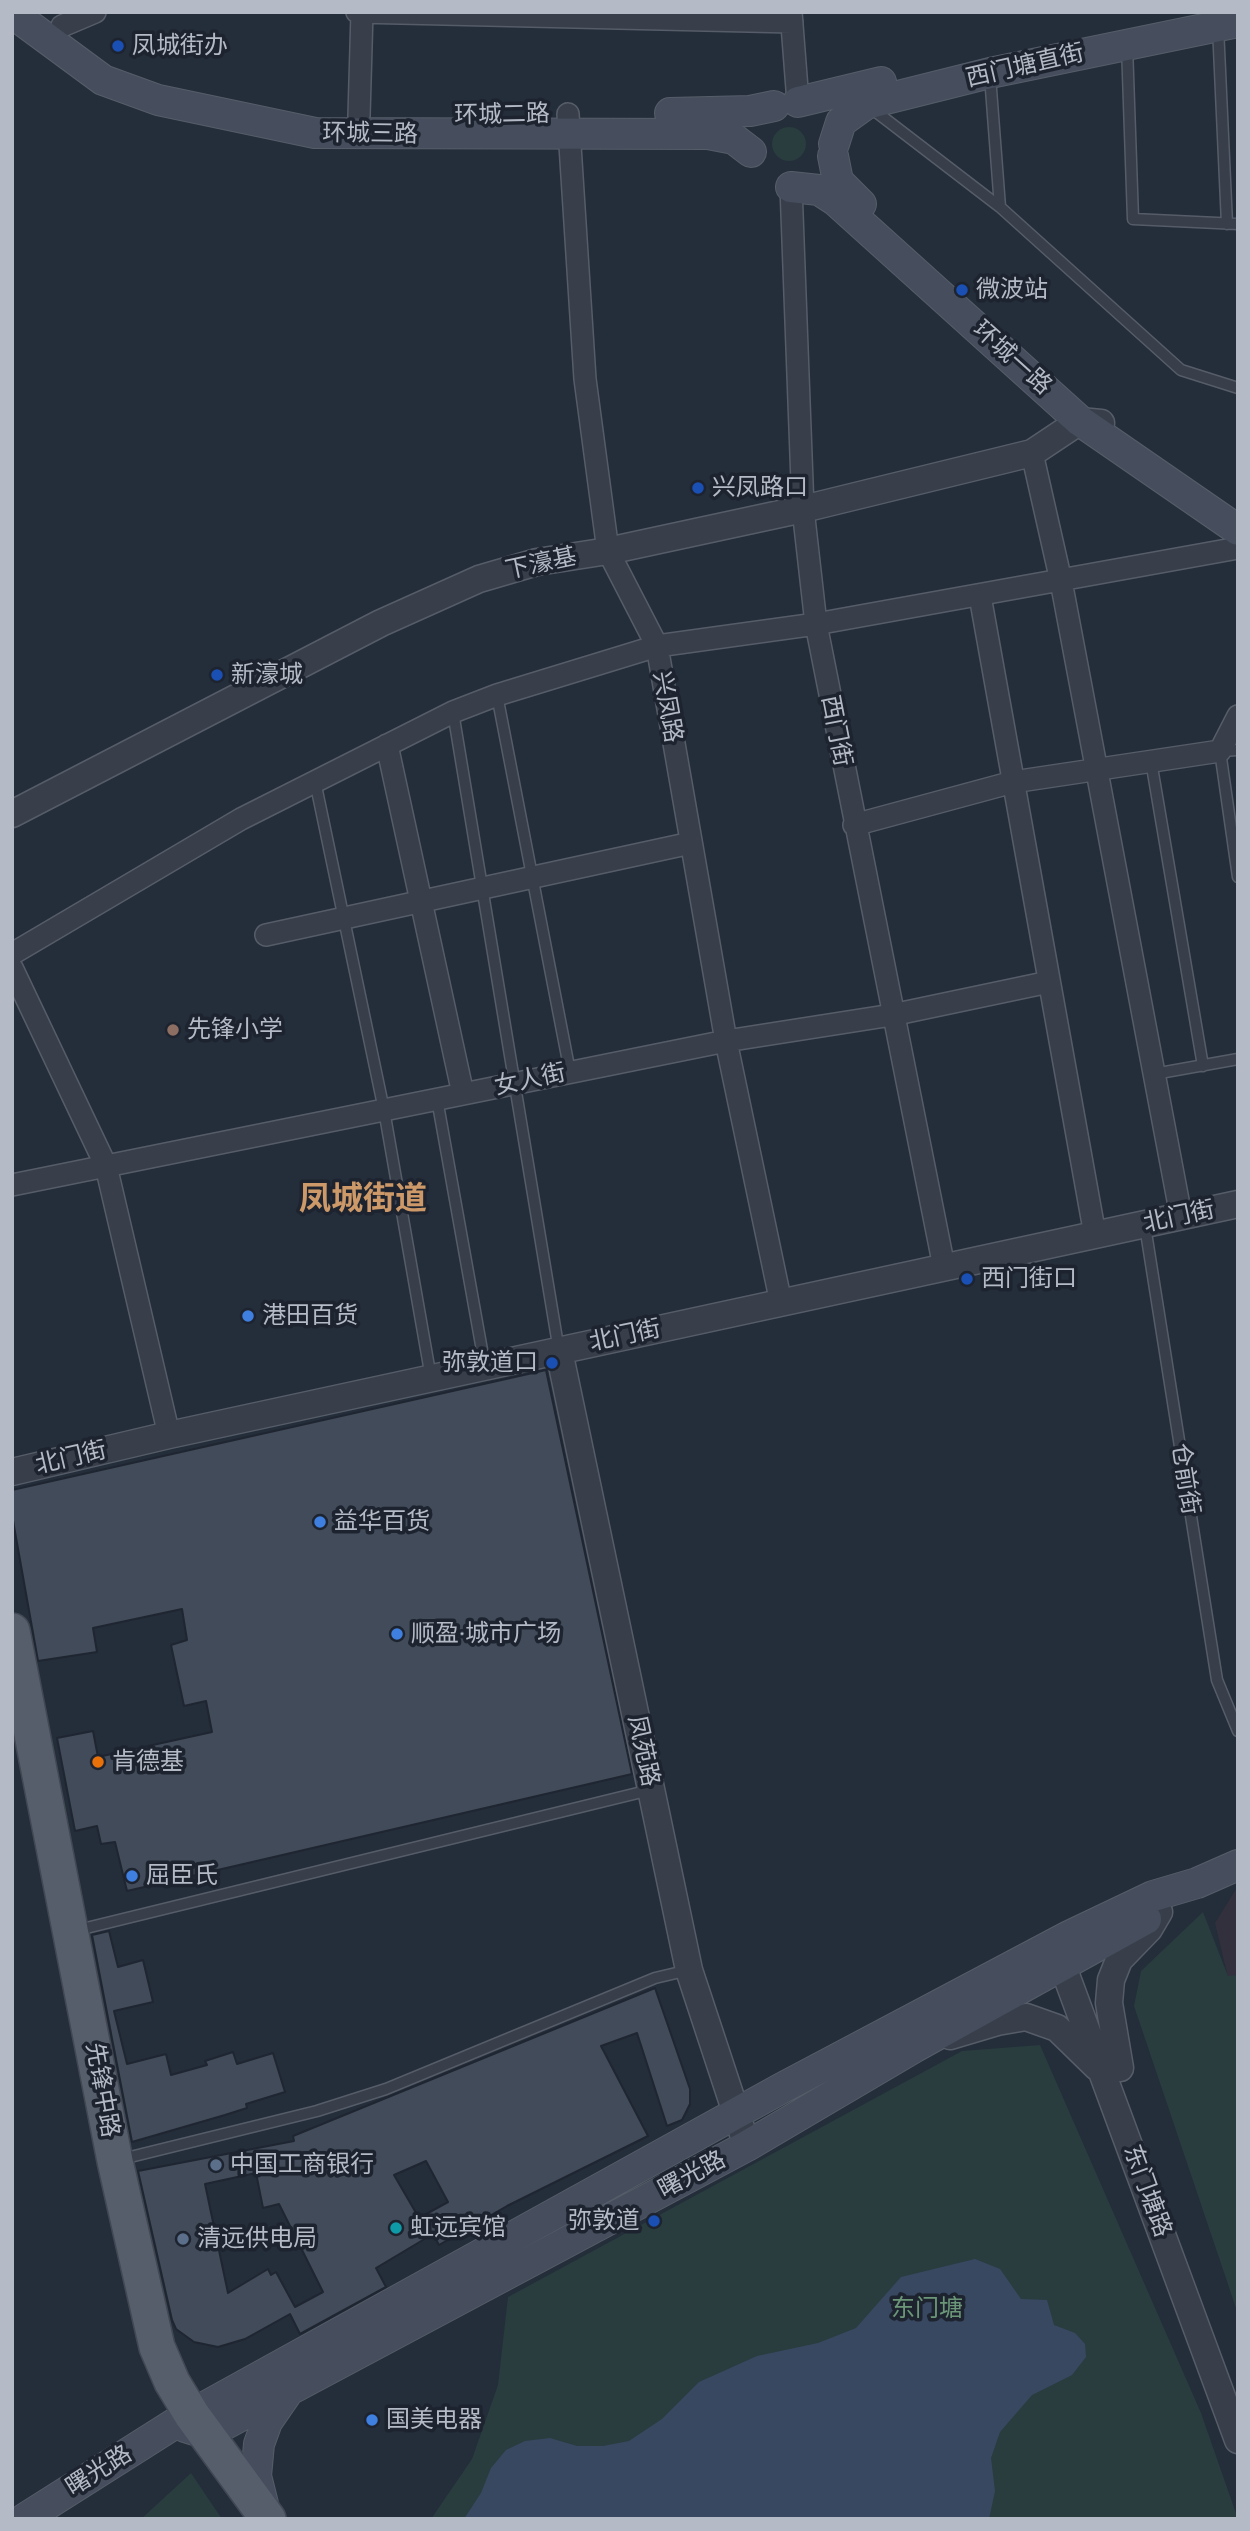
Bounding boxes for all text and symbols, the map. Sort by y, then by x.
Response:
place label: 凤城街办 [132,32,228,60]
marker: 凤城街办 [110,38,126,54]
street label: 西门塘直街 [963,38,1087,94]
street label: 环城二路 [454,100,550,130]
street label: 环城三路 [322,119,418,149]
place label: 微波站 [976,276,1048,304]
marker: 微波站 [954,282,970,298]
street label: 环城一路 [967,315,1057,401]
place label: 兴凤路口 [712,474,808,502]
marker: 兴凤路口 [690,480,706,496]
street label: 下濠基 [503,542,579,586]
place label: 新濠城 [231,661,303,689]
marker: 新濠城 [209,667,225,683]
street label: 兴凤路 [647,669,687,745]
street label: 西门街 [815,693,857,769]
place label: 先锋小学 [187,1016,283,1044]
marker: 先锋小学 [165,1022,181,1038]
street label: 女人街 [492,1058,568,1102]
district label: 凤城街道 [299,1181,427,1219]
street label: 北门街 [1141,1195,1217,1239]
place label: 西门街口 [981,1265,1077,1293]
marker: 西门街口 [959,1271,975,1287]
place label: 港田百货 [262,1302,358,1330]
marker: 港田百货 [240,1308,256,1324]
street label: 北门街 [587,1314,663,1358]
place label: 弥敦道口 [442,1349,538,1377]
marker: 弥敦道口 [544,1355,560,1371]
street label: 北门街 [33,1436,109,1480]
street label: 仓前街 [1165,1441,1205,1517]
place label: 益华百货 [334,1508,430,1536]
marker: 益华百货 [312,1514,328,1530]
place label: 顺盈·城市广场 [411,1620,561,1648]
marker: 顺盈·城市广场 [389,1626,405,1642]
street label: 凤苑路 [621,1713,665,1789]
place label: 肯德基 [112,1748,184,1776]
marker: 肯德基 [90,1754,106,1770]
place label: 屈臣氏 [146,1862,218,1890]
marker: 屈臣氏 [124,1868,140,1884]
street label: 先锋中路 [79,2040,125,2140]
street label: 东门塘路 [1117,2141,1177,2241]
street label: 曙光路 [653,2145,731,2205]
place label: 中国工商银行 [230,2151,374,2179]
marker: 中国工商银行 [208,2157,224,2173]
place label: 弥敦道 [568,2207,640,2235]
marker: 弥敦道 [646,2213,662,2229]
place label: 虹远宾馆 [410,2214,506,2242]
marker: 虹远宾馆 [388,2220,404,2236]
place label: 清远供电局 [197,2225,317,2253]
marker: 清远供电局 [175,2231,191,2247]
park label: 东门塘 [891,2295,963,2323]
place label: 国美电器 [386,2406,482,2434]
marker: 国美电器 [364,2412,380,2428]
street label: 曙光路 [61,2440,137,2502]

